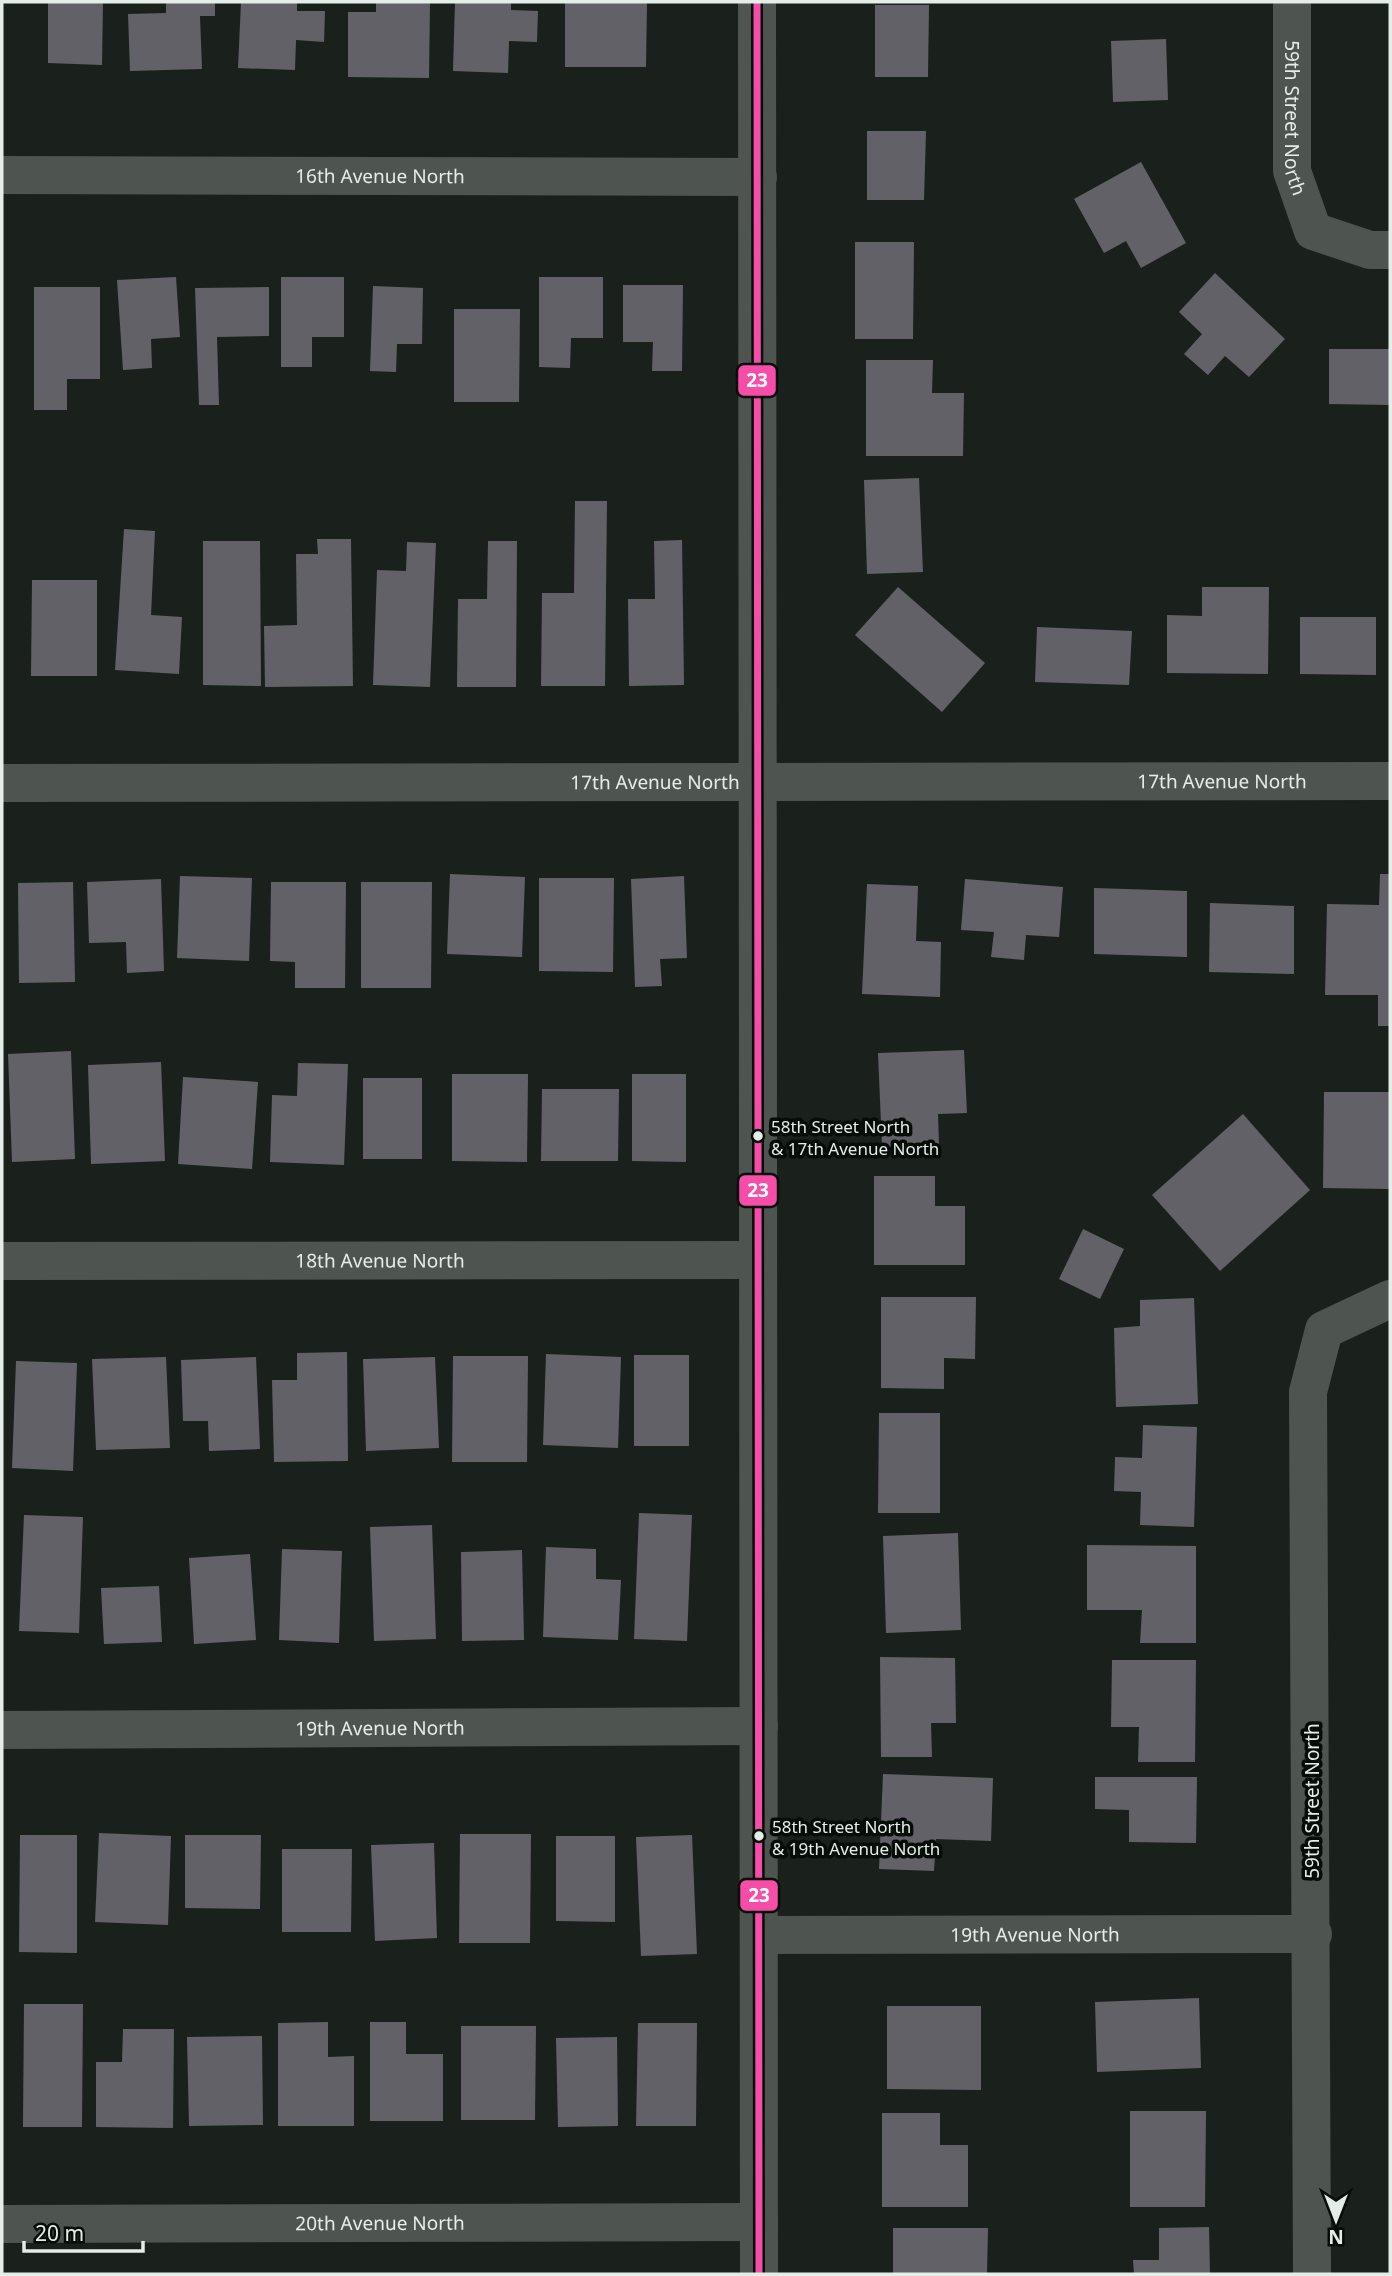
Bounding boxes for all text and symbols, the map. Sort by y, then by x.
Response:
street label: 59th Street North [1279,40,1312,199]
street label: 16th Avenue North [295,163,465,189]
line badge: 23 [737,364,777,397]
text: 23 [746,367,768,393]
street label: 17th Avenue North [1137,768,1307,794]
street label: 17th Avenue North [570,769,740,795]
place label: 58th Street North & 17th Avenue North [771,1115,939,1160]
marker: 58th Street North & 17th Avenue North [751,1129,765,1143]
line badge: 23 [738,1174,778,1207]
text: 23 [747,1177,769,1203]
street label: 18th Avenue North [295,1247,465,1274]
street label: 19th Avenue North [295,1715,465,1741]
street label: 59th Street North [1299,1723,1325,1879]
place label: 58th Street North & 19th Avenue North [772,1815,940,1860]
marker: 58th Street North & 19th Avenue North [752,1829,766,1843]
line badge: 23 [739,1879,779,1912]
text: 23 [748,1882,770,1908]
street label: 19th Avenue North [950,1921,1120,1948]
north arrow [1301,2185,1371,2255]
scale bar [24,2210,144,2254]
street label: 20th Avenue North [295,2210,465,2236]
text: 20 m [35,2219,84,2247]
text: N [1328,2224,1344,2250]

